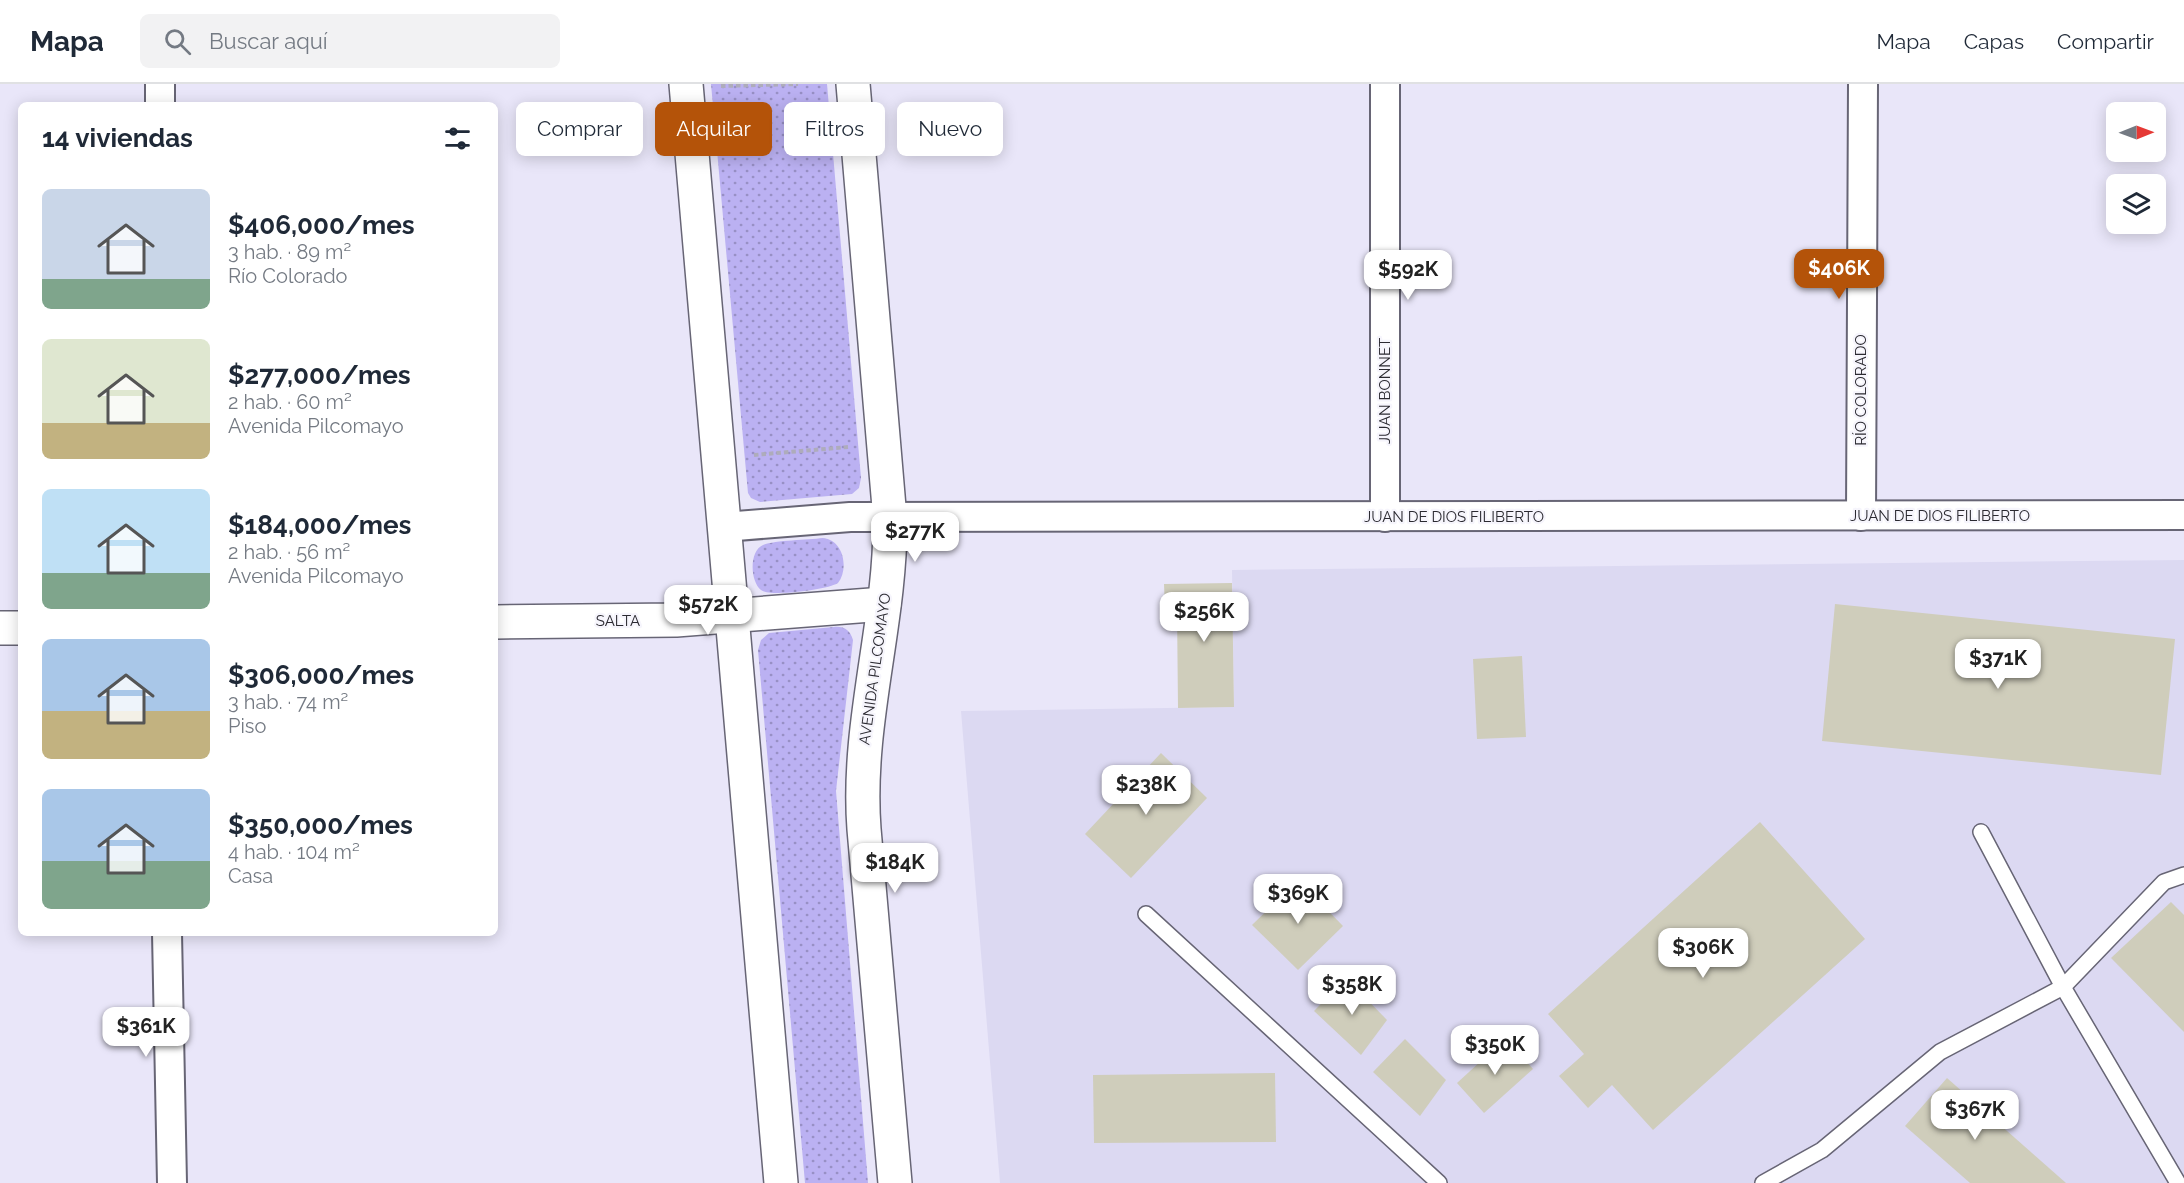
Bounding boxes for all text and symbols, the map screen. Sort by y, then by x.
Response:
search box [140,14,560,68]
text: Mapa [30,25,104,58]
icon: search [161,25,194,58]
text: Buscar aquí [209,28,328,54]
text: Mapa [1876,29,1931,54]
text: Capas [1964,29,2024,54]
text: Compartir [2057,29,2154,54]
chip: Comprar [516,102,643,156]
chip: Alquilar [655,102,772,156]
chip: Filtros [784,102,885,156]
chip: Nuevo [897,102,1003,156]
north arrow [2106,102,2166,162]
map controls [2106,102,2166,234]
icon: filters [441,122,474,155]
text: 14 viviendas [42,123,193,153]
button: layers [2106,174,2166,234]
text: $406,000/mes [228,210,415,240]
icon: home [90,213,162,285]
text: 3 hab. · 89 m² [228,240,351,264]
pin: $406K [1797,249,1881,300]
pin: $592K [1366,250,1450,301]
text: $406K [1808,256,1870,280]
text: $592K [1378,257,1438,281]
text: Río Colorado [228,264,348,288]
street label: RÍO COLORADO [1852,334,1870,446]
street label: JUAN BONNET [1376,338,1394,444]
text: $277,000/mes [228,360,411,390]
icon: home [90,363,162,435]
text: 2 hab. · 60 m² [228,390,352,414]
text: Avenida Pilcomayo [228,414,404,438]
street label: JUAN DE DIOS FILIBERTO [1850,507,2030,525]
street label: JUAN DE DIOS FILIBERTO [1364,508,1544,526]
text: $184,000/mes [228,510,411,540]
pin: $277K [873,512,957,563]
icon: home [90,513,162,585]
text: $277K [885,519,945,543]
text: 2 hab. · 56 m² [228,540,350,564]
text: Avenida Pilcomayo [228,564,404,588]
pin: $572K [666,585,750,636]
text: $572K [678,592,738,616]
street label: AVENIDA PILCOMAYO [855,592,895,746]
pin: $256K [1162,592,1246,643]
text: $256K [1174,599,1234,623]
street label: SALTA [596,612,640,630]
pin: $371K [1956,639,2040,690]
text: $371K [1969,646,2027,670]
text: $306,000/mes [228,660,414,690]
icon: home [90,663,162,735]
text: 3 hab. · 74 m² [228,690,348,714]
text: Piso [228,714,266,738]
pin: $238K [1104,765,1188,816]
text: $238K [1116,772,1176,796]
text: $350,000/mes [228,810,413,840]
icon: home [90,813,162,885]
text: 4 hab. · 104 m² [228,840,360,864]
pin: $184K [853,843,937,894]
text: $184K [865,850,925,874]
text: Casa [228,864,273,888]
pin: $369K [1256,874,1340,925]
text: $369K [1267,881,1329,905]
pin: $306K [1661,928,1745,979]
text: $306K [1672,935,1734,959]
pin: $358K [1310,965,1394,1016]
text: $358K [1322,972,1382,996]
pin: $361K [104,1007,188,1058]
text: $361K [116,1014,176,1038]
pin: $350K [1453,1025,1537,1076]
text: $350K [1465,1032,1525,1056]
pin: $367K [1933,1090,2017,1141]
text: $367K [1945,1097,2005,1121]

